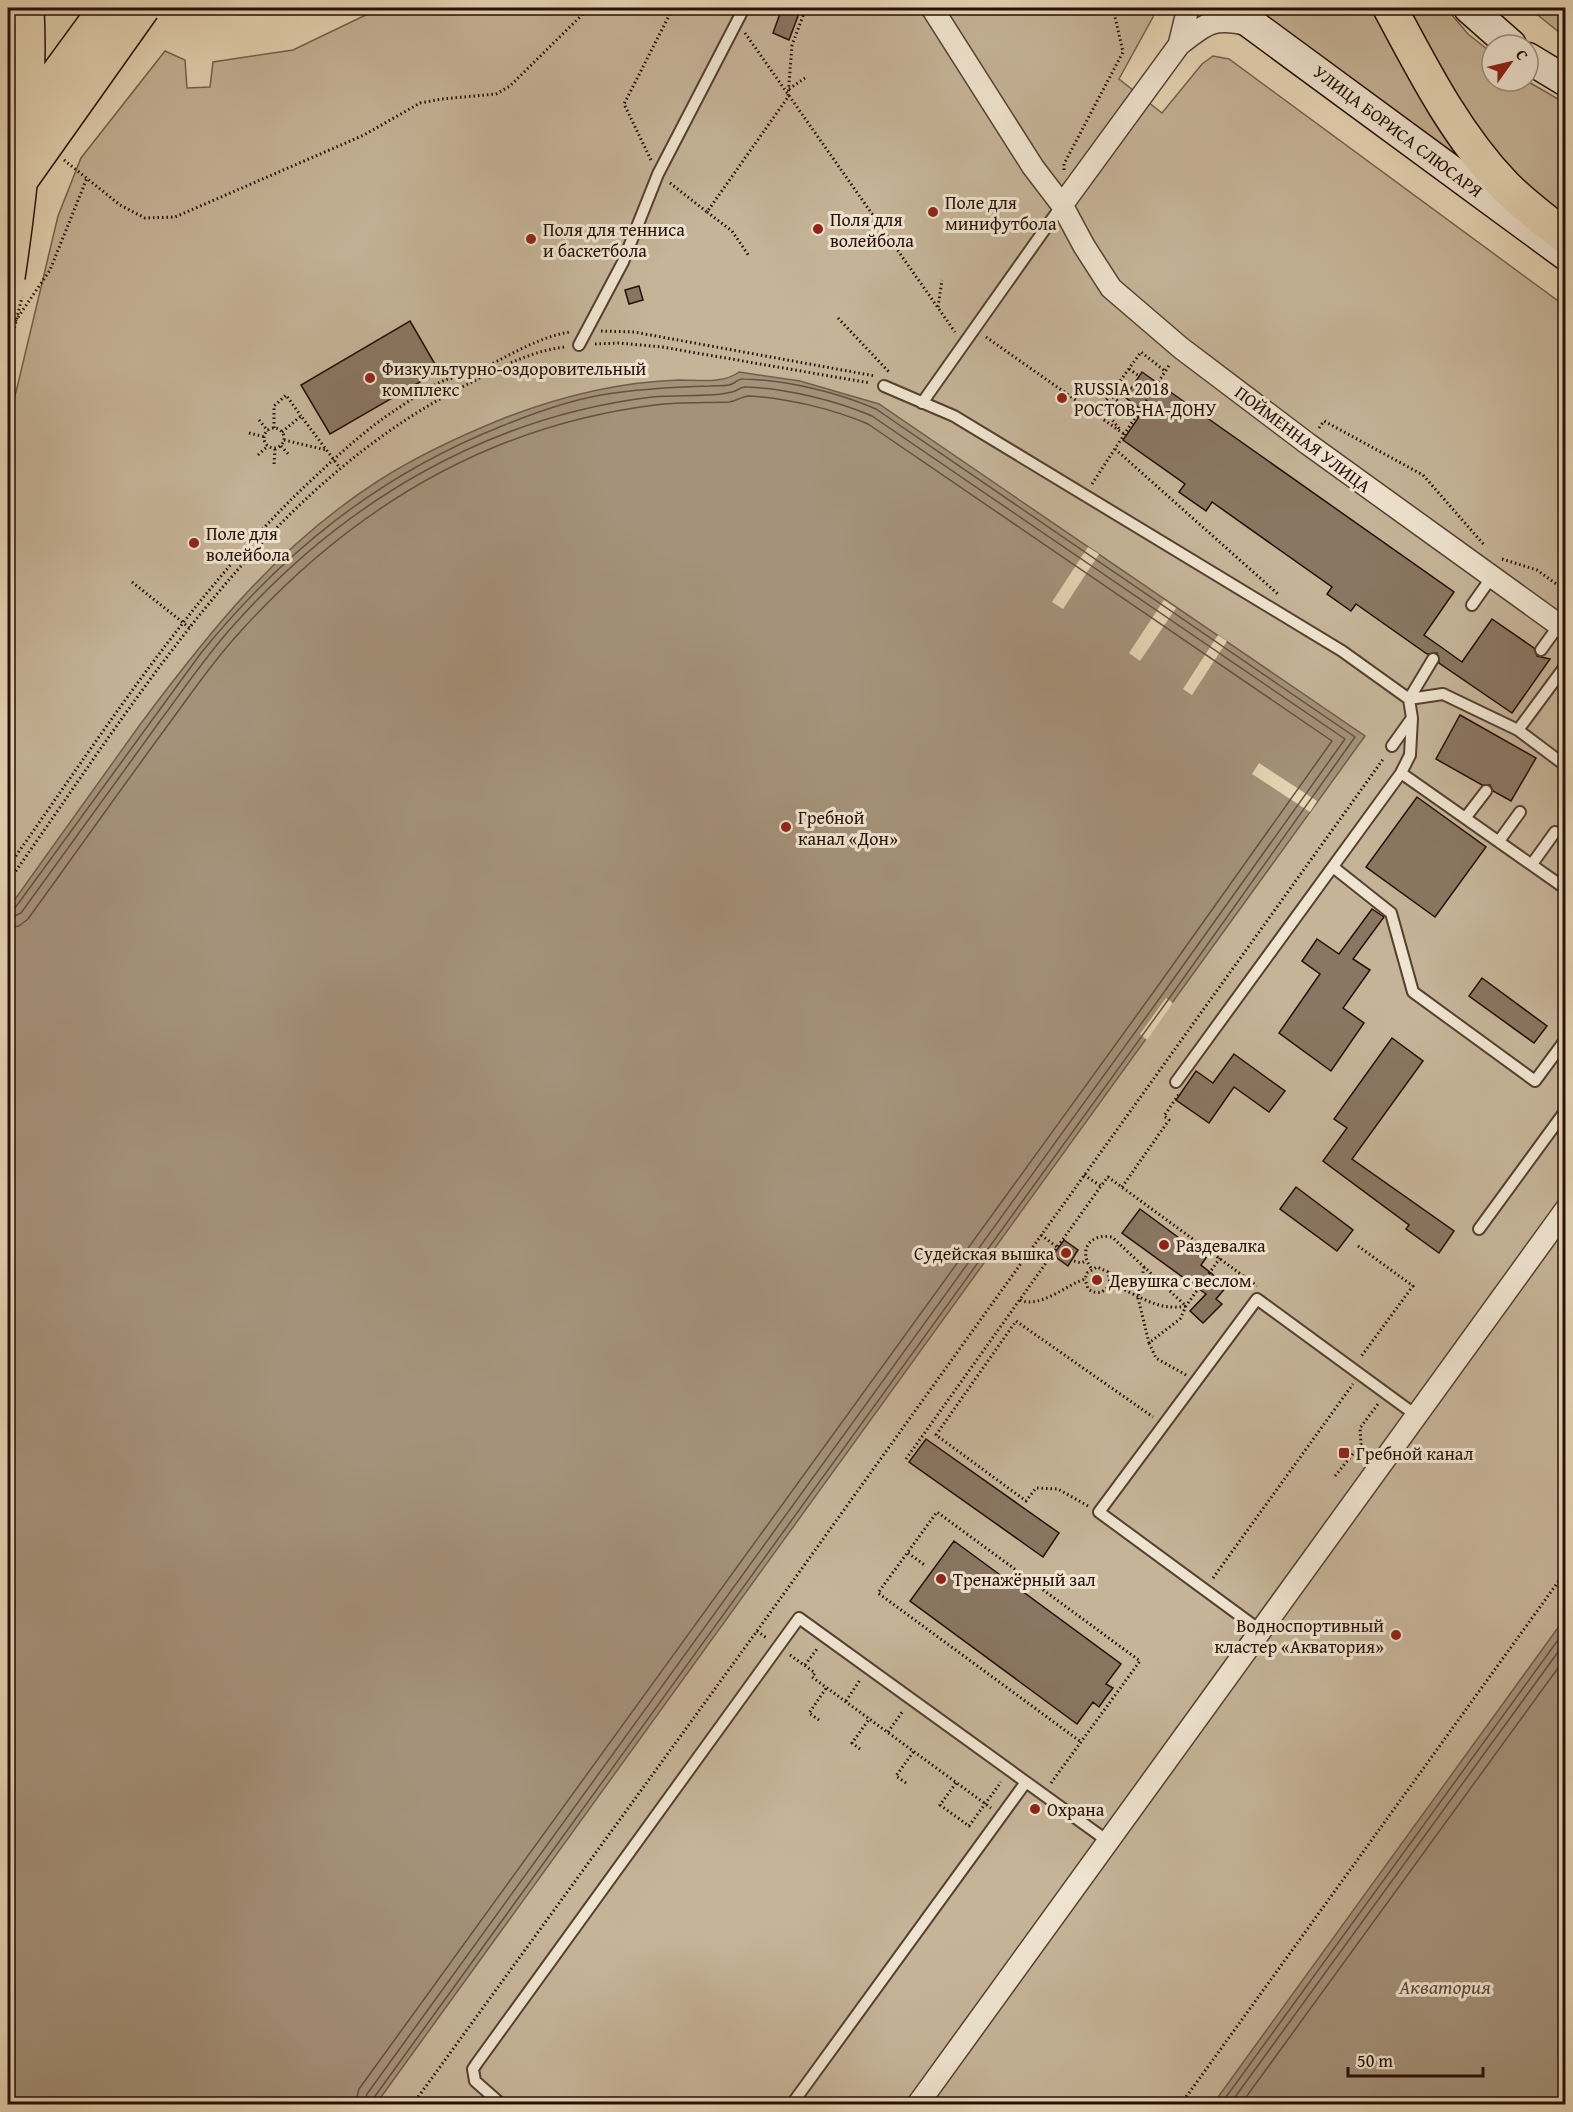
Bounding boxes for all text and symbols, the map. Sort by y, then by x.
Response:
north arrow [1480,33,1540,93]
text: С [1510,44,1535,65]
street label: УЛИЦА БОРИСА СЛЮСАРЯ [1308,58,1489,204]
place label: Поле для минифутбола [945,189,1057,237]
marker: Поле для минифутбола [926,205,940,219]
place label: Поля для волейбола [830,206,914,254]
place label: Поля для тенниса и баскетбола [543,216,685,264]
marker: Поля для волейбола [811,222,825,236]
marker: Поля для тенниса и баскетбола [524,232,538,246]
place label: Физкультурно-оздоровительный комплекс [382,355,647,403]
marker: Физкультурно-оздоровительный комплекс [363,371,377,385]
place label: RUSSIA 2018 РОСТОВ-НА-ДОНУ [1074,375,1216,423]
street label: ПОЙМЕННАЯ УЛИЦА [1229,379,1377,499]
marker: RUSSIA 2018 РОСТОВ-НА-ДОНУ [1055,391,1069,405]
place label: Поле для волейбола [206,520,290,568]
marker: Поле для волейбола [187,536,201,550]
place label: Гребной канал «Дон» [798,804,898,852]
marker: Гребной канал «Дон» [779,820,793,834]
place label: Раздевалка [1176,1232,1266,1259]
marker: Раздевалка [1157,1238,1171,1252]
place label: Судейская вышка [914,1240,1054,1267]
marker: Судейская вышка [1059,1246,1073,1260]
place label: Девушка с веслом [1108,1267,1252,1294]
marker: Девушка с веслом [1090,1273,1104,1287]
place label: Гребной канал [1356,1440,1473,1467]
marker: Гребной канал [1337,1446,1351,1460]
place label: Тренажёрный зал [953,1566,1096,1593]
marker: Тренажёрный зал [934,1572,948,1586]
place label: Водноспортивный кластер «Акватория» [1214,1612,1384,1660]
marker: Водноспортивный кластер «Акватория» [1389,1628,1403,1642]
place label: Охрана [1047,1796,1105,1823]
marker: Охрана [1028,1802,1042,1816]
water label: Акватория [1398,1972,1491,2001]
scale bar [1348,2040,1483,2078]
text: 50 m [1357,2047,1393,2074]

